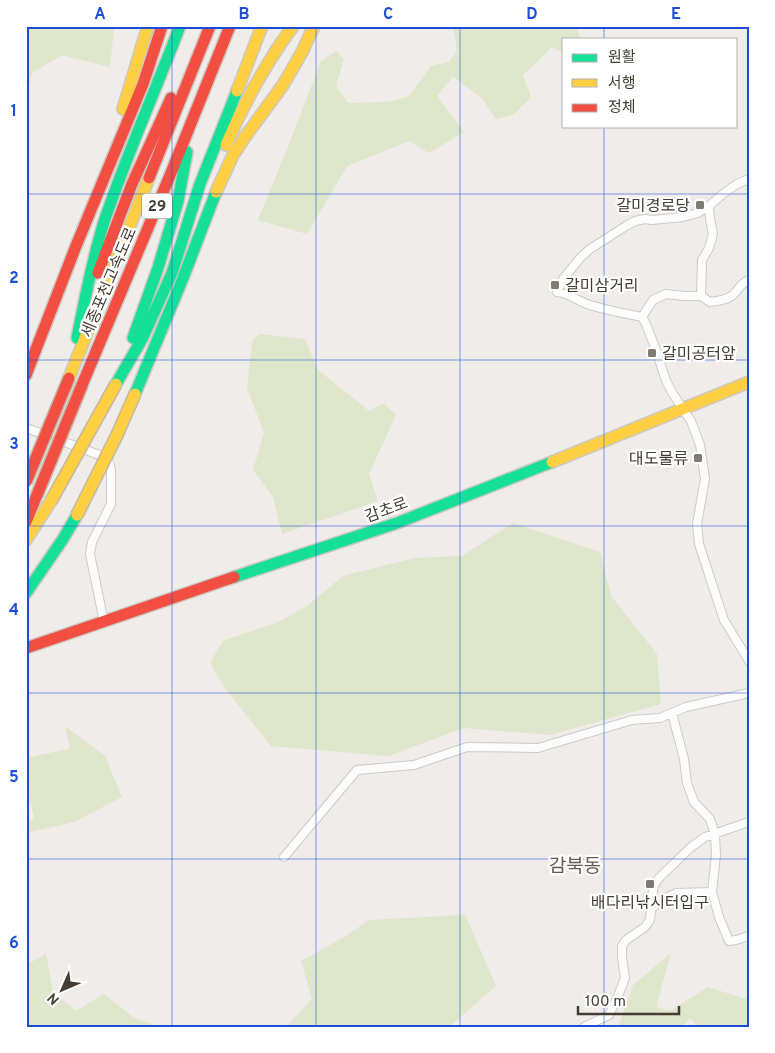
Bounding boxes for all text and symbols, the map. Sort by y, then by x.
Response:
text: A [94,5,106,25]
text: B [238,5,250,25]
text: C [383,5,393,25]
text: D [526,5,538,25]
text: E [671,5,681,25]
legend [562,38,738,128]
text: 원활 [608,49,636,68]
text: 서행 [608,75,636,94]
text: 정체 [608,99,636,118]
text: 1 [11,102,17,122]
road number: 29 [142,194,172,218]
place label: 갈미경로당 [616,197,690,217]
marker: 갈미경로당 [694,199,706,211]
street label: 세종포천고속도로 [78,224,142,341]
text: 2 [9,269,19,289]
place label: 갈미삼거리 [565,277,639,297]
marker: 갈미삼거리 [549,279,561,291]
place label: 갈미공터앞 [662,345,736,365]
marker: 갈미공터앞 [646,347,658,359]
text: 3 [9,435,19,455]
place label: 대도물류 [629,450,688,470]
marker: 대도물류 [692,452,704,464]
street label: 감초로 [363,494,411,528]
text: 4 [9,601,19,621]
text: 5 [9,768,19,788]
district label: 감북동 [549,855,601,879]
marker: 배다리낚시터입구 [644,878,656,890]
place label: 배다리낚시터입구 [591,894,709,914]
text: 6 [9,934,19,954]
north arrow [38,966,88,1016]
scale bar [578,983,679,1015]
text: N [44,989,63,1008]
text: 100 m [585,993,626,1012]

